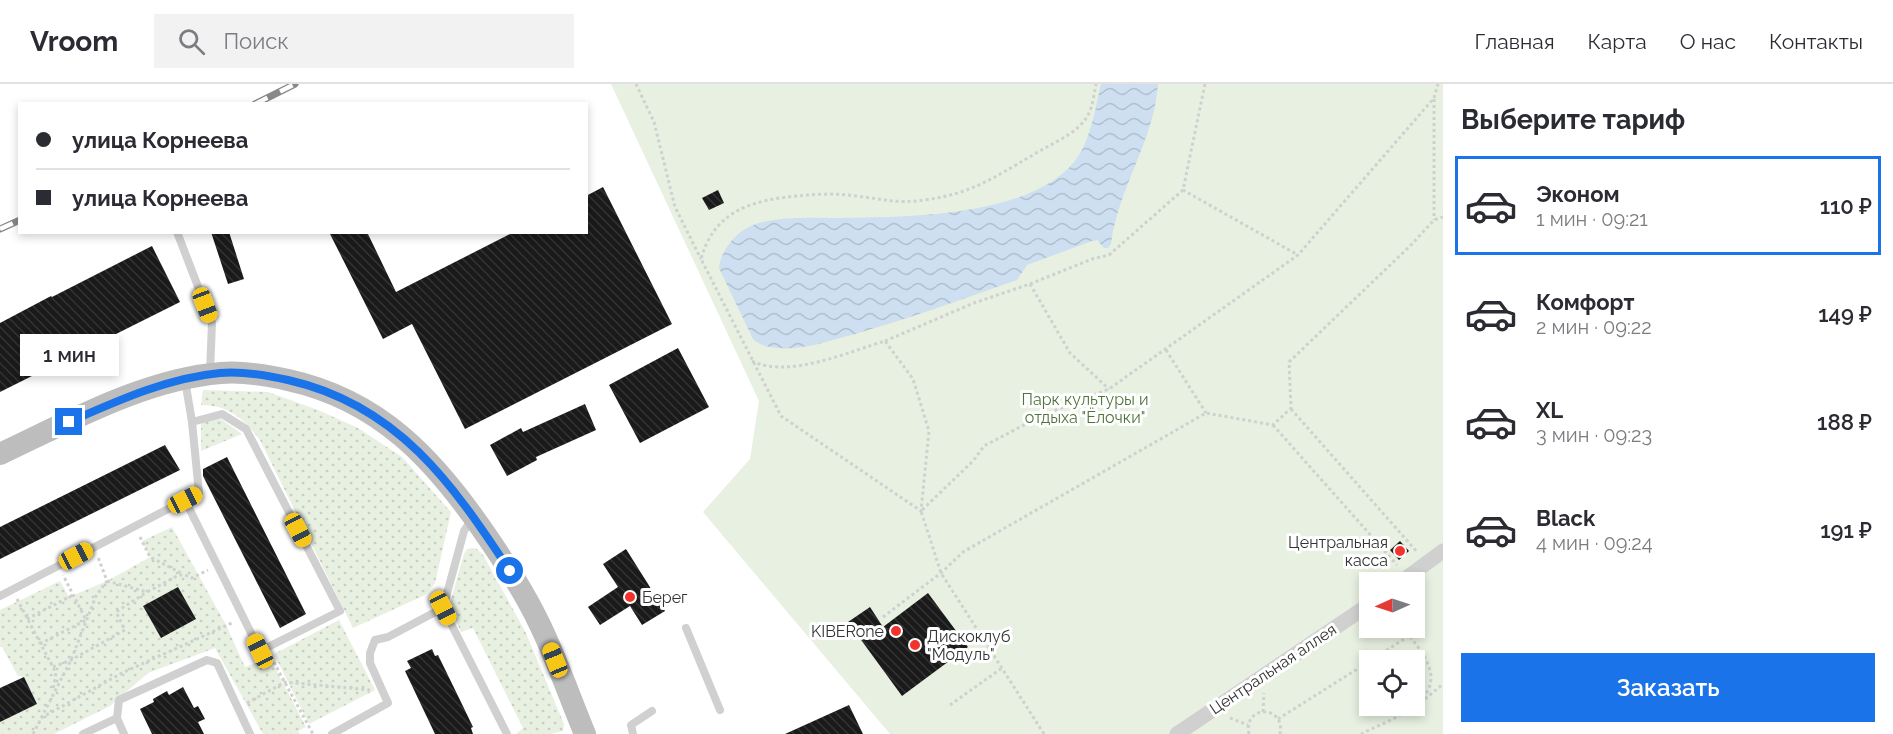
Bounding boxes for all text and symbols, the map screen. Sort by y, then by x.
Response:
search box [154,14,574,68]
text: Vroom [30,25,118,58]
icon: search [175,25,208,58]
text: Поиск [223,28,289,54]
text: Главная [1475,29,1555,54]
text: Карта [1588,29,1647,54]
text: О нас [1680,29,1736,54]
text: Контакты [1769,29,1863,54]
text: Выберите тариф [1461,104,1685,135]
text: улица Корнеева [72,127,248,153]
icon: car [1464,179,1518,233]
text: Эконом [1536,181,1620,207]
text: улица Корнеева [72,185,248,211]
text: 110 ₽ [1820,193,1872,219]
text: 1 мин · 09:21 [1536,207,1648,231]
car [190,285,220,325]
icon: car [1464,287,1518,341]
text: Комфорт [1536,289,1634,315]
text: 149 ₽ [1818,301,1872,327]
text: 2 мин · 09:22 [1536,315,1652,339]
callout: 1 мин [20,335,118,377]
text: 1 мин [43,343,96,367]
park label: Парк культуры и отдыха "Ёлочки" [1022,390,1148,427]
icon: car [1464,395,1518,449]
text: XL [1536,397,1563,423]
route end [55,408,82,435]
text: 188 ₽ [1817,409,1872,435]
text: 3 мин · 09:23 [1536,423,1652,447]
car [165,484,205,516]
icon: car [1464,503,1518,557]
text: Black [1536,505,1595,531]
car [282,510,314,550]
text: 191 ₽ [1820,517,1872,543]
text: 4 мин · 09:24 [1536,531,1653,555]
place label: Центральная касса [1288,533,1388,570]
car [56,540,96,572]
marker: Центральная касса [1393,544,1407,558]
route start [496,557,523,584]
north arrow [1359,572,1425,638]
map controls [1359,572,1425,716]
car [427,588,459,628]
place label: Берег [642,588,688,607]
marker: Берег [623,590,637,604]
street label: Центральная аллея [1206,620,1340,718]
place label: KIBERone [811,622,884,641]
marker: KIBERone [889,624,903,638]
place label: Дискоклуб "Модуль" [927,627,1011,664]
car [244,631,276,671]
marker: Дискоклуб "Модуль" [908,638,922,652]
car [540,640,570,680]
button: locate [1359,650,1425,716]
button: Заказать [1461,653,1875,722]

